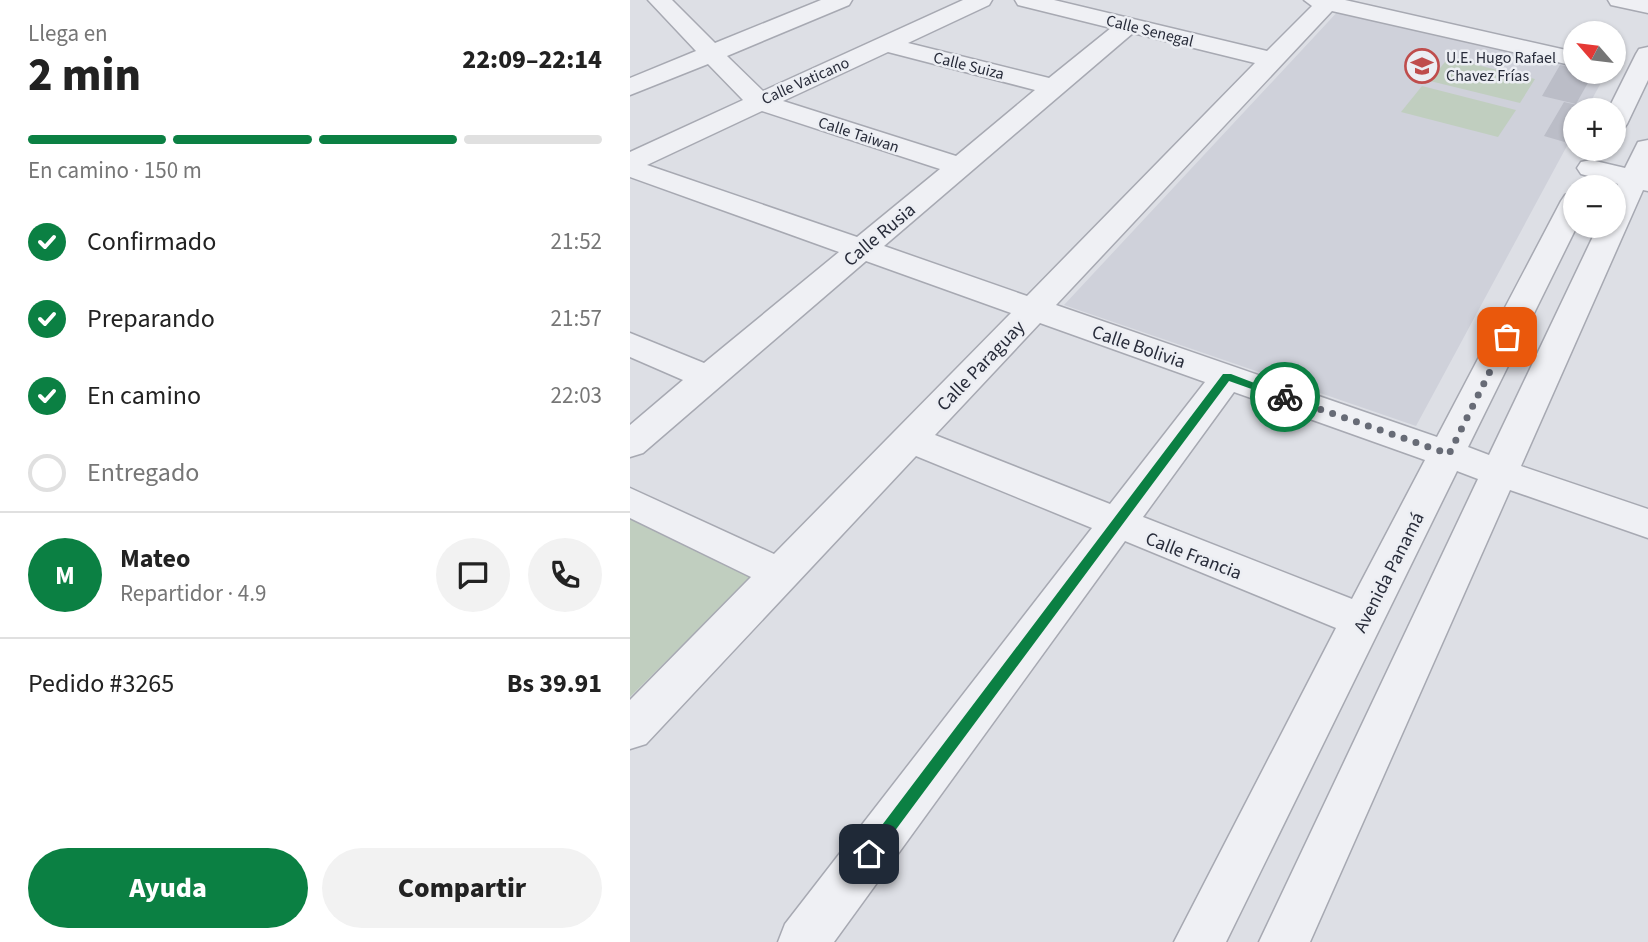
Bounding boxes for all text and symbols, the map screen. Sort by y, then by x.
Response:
street label: Calle Senegal [1104,9,1196,52]
text: Llega en [28,17,108,50]
north arrow [1563,21,1626,84]
map controls [1563,21,1626,238]
text: 22:09–22:14 [462,41,602,78]
text: 2 min [28,43,141,108]
street label: Calle Suiza [931,47,1006,85]
school or university icon: U.E. Hugo Rafael Chavez Frías [1403,47,1441,85]
place label: U.E. Hugo Rafael Chavez Frías [1446,47,1556,87]
street label: Calle Vaticano [758,52,853,110]
button: + [1563,98,1626,161]
street label: Calle Taiwan [815,111,902,158]
text: En camino · 150 m [28,154,202,187]
button: − [1563,175,1626,238]
street label: Calle Rusia [838,197,922,273]
icon: check [28,223,66,261]
text: Confirmado [87,223,216,260]
text: 21:52 [551,225,602,258]
icon: check [28,300,66,338]
text: Preparando [87,300,215,337]
text: 21:57 [551,302,602,335]
pin [1477,307,1537,367]
street label: Calle Paraguay [931,315,1031,417]
icon: bag [1488,318,1526,356]
street label: Calle Bolivia [1088,319,1189,376]
courier [1250,362,1320,432]
icon: check [28,377,66,415]
text: En camino [87,377,201,414]
icon: bike [1266,378,1304,416]
text: 22:03 [551,379,602,412]
text: Entregado [87,454,199,491]
street label: Avenida Panamá [1347,508,1431,638]
street label: Calle Francia [1141,526,1246,587]
button: chat [436,538,510,612]
button: phone [528,538,602,612]
text: Mateo [120,540,190,577]
text: M [55,557,75,594]
text: Repartidor · 4.9 [120,577,266,610]
text: Pedido #3265 [28,665,174,702]
text: Bs 39.91 [507,665,602,702]
pin [839,824,899,884]
icon: home [850,835,888,873]
button: Ayuda [28,848,308,928]
button: Compartir [322,848,602,928]

